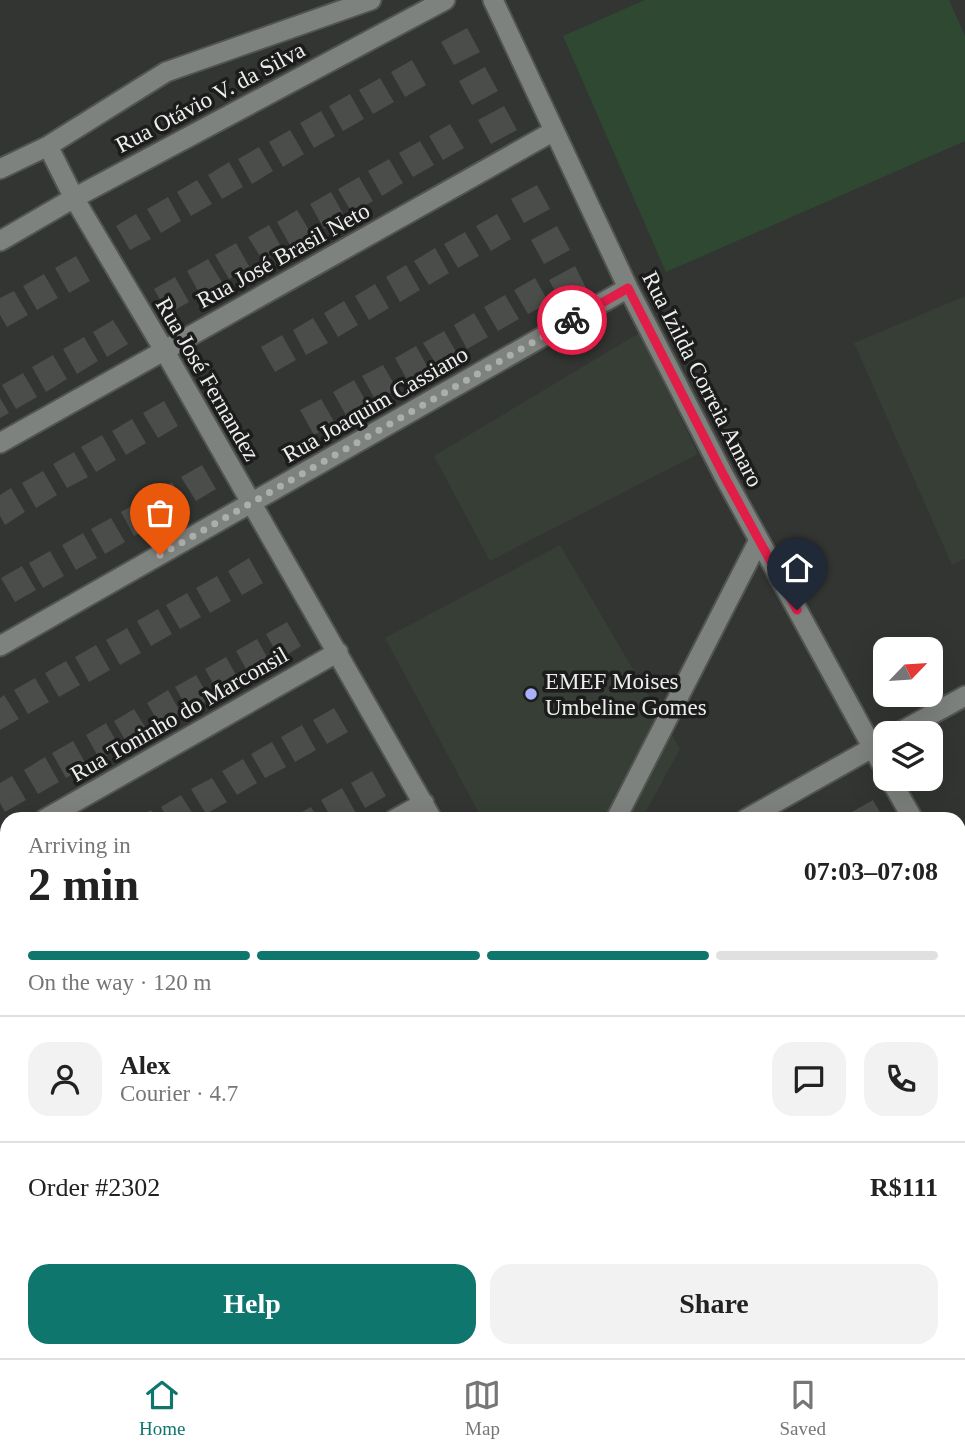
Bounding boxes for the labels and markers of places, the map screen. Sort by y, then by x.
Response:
pin [130,483,190,555]
pin [767,538,827,610]
place label: EMEF Moises Umbeline Gomes [545,669,707,720]
marker: EMEF Moises Umbeline Gomes [523,686,539,702]

